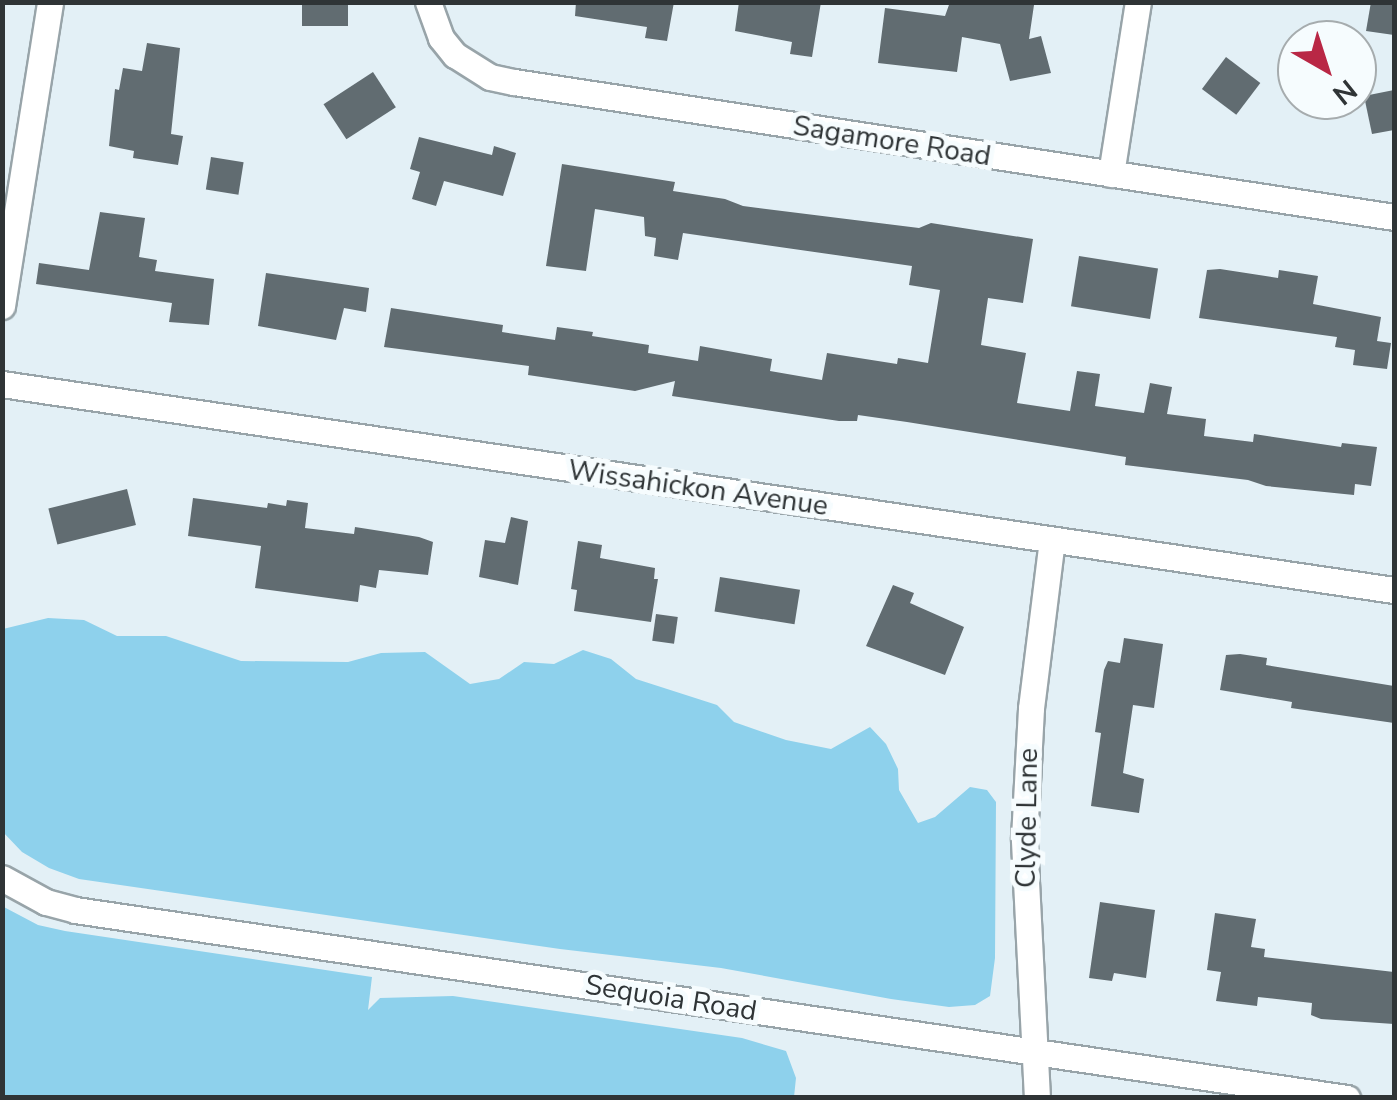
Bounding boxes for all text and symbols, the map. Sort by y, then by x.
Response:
north arrow [1277,20,1377,120]
text: N [1325,70,1365,113]
street label: Sagamore Road [791,109,993,173]
street label: Wissahickon Avenue [566,453,830,523]
street label: Clyde Lane [1009,748,1045,888]
street label: Sequoia Road [583,968,759,1028]

